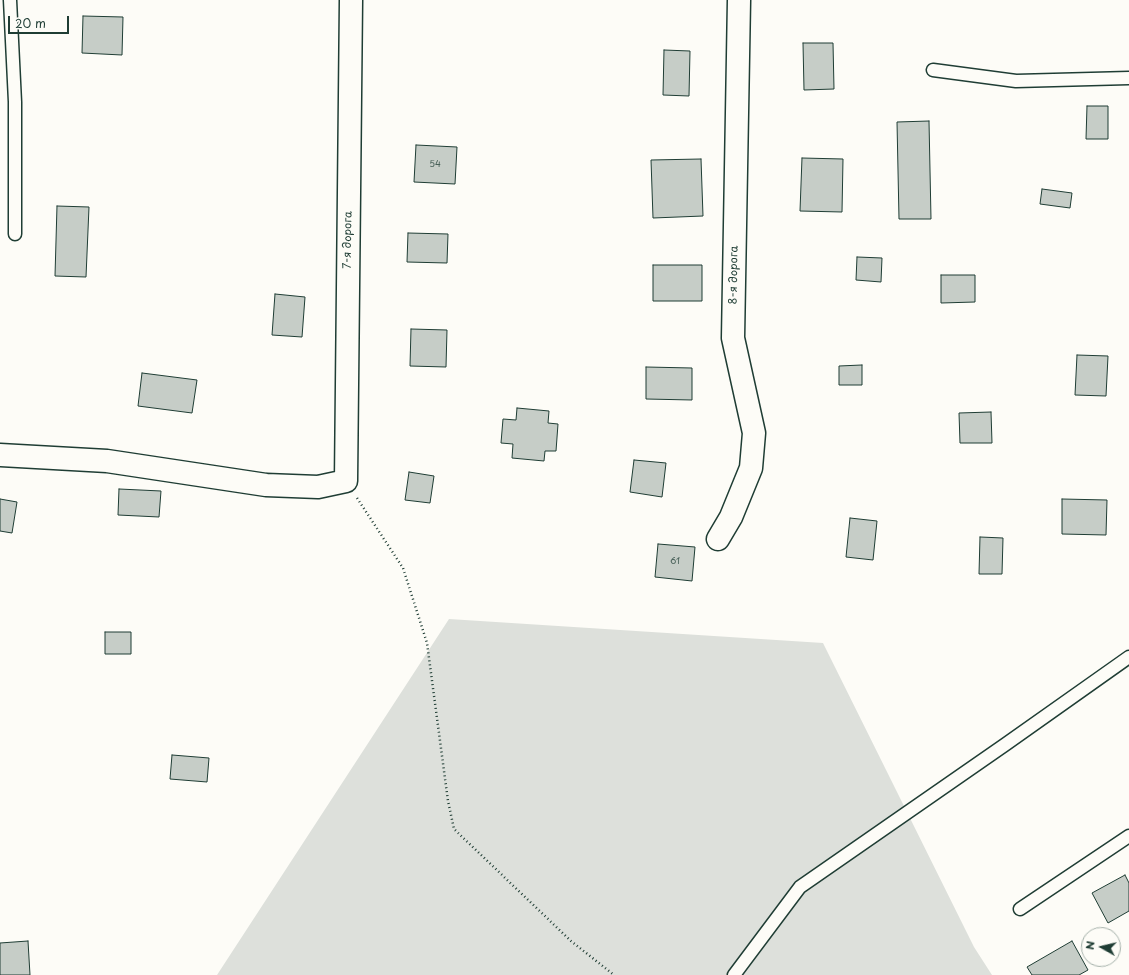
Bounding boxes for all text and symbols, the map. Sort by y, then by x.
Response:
scale bar [10,8,71,34]
text: 20 m [15,14,46,32]
house number: 54 [429,160,441,170]
street label: 7-я дорога [341,211,355,269]
street label: 8-я дорога [727,246,741,304]
house number: 61 [670,557,680,567]
north arrow [1081,927,1121,967]
text: N [1081,940,1099,951]

